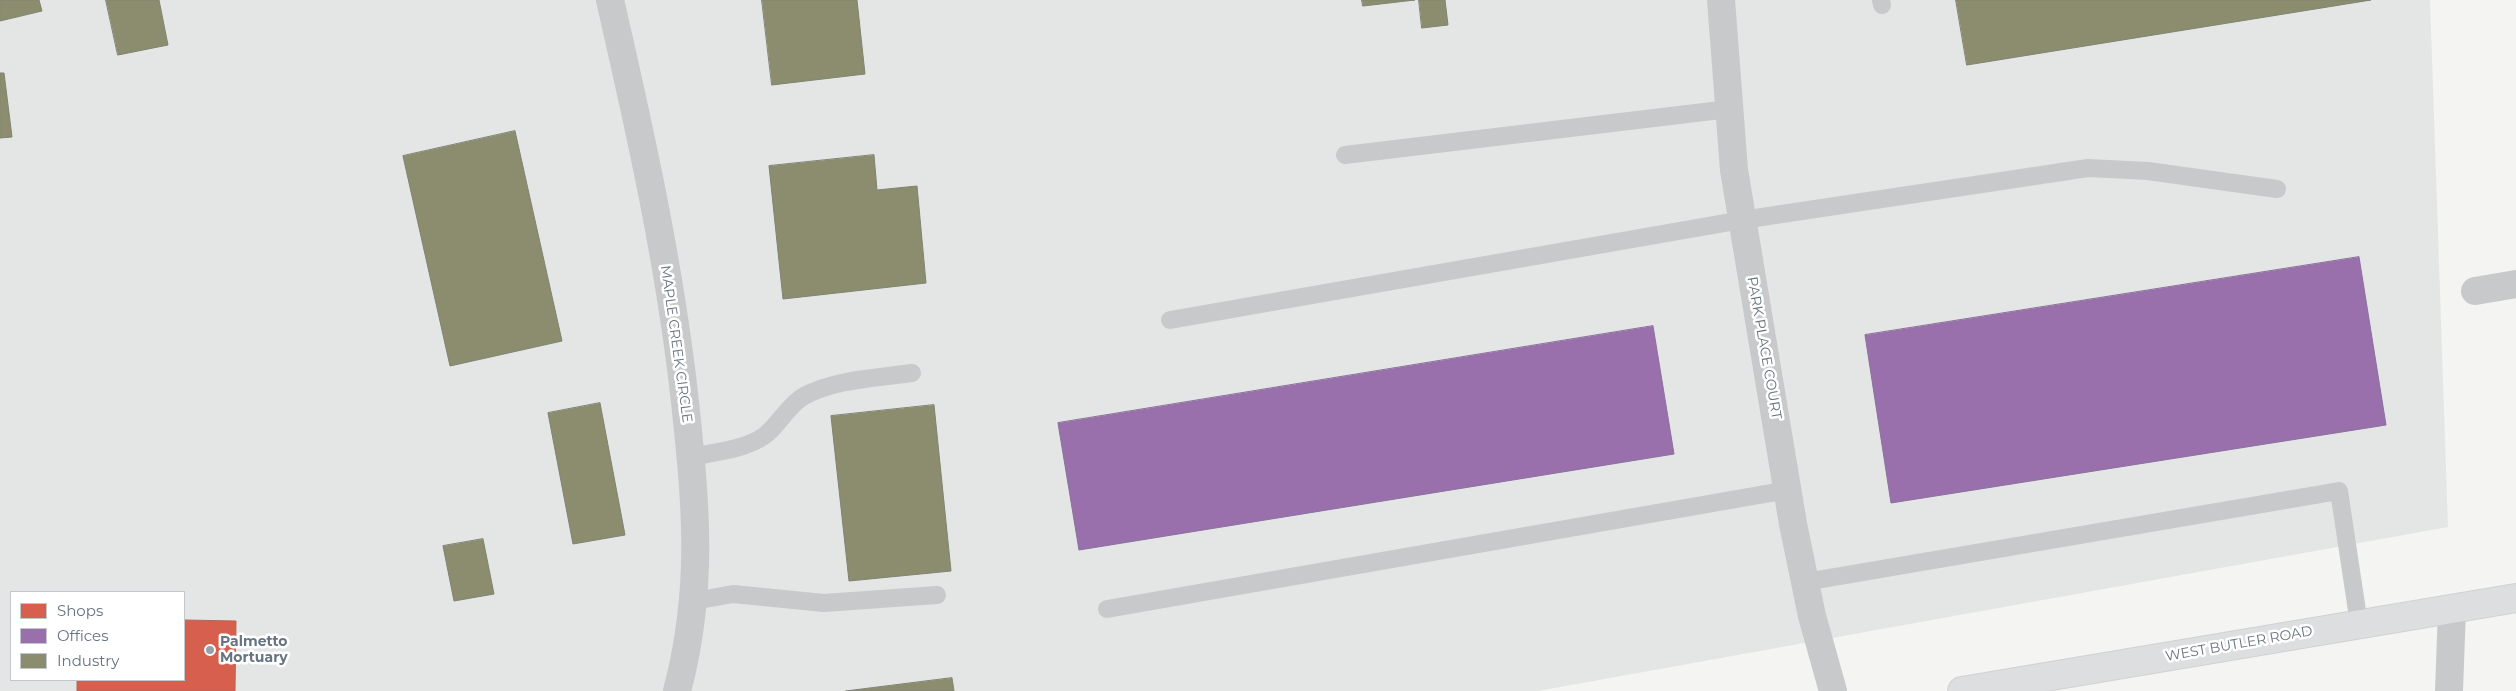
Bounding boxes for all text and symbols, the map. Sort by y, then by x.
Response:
street label: MAPLE CREEK CIRCLE [657,264,695,424]
street label: PARK PLACE COURT [1743,275,1785,421]
legend [10,591,185,681]
text: Shops [57,601,103,620]
street label: WEST BUTLER ROAD [2164,623,2314,665]
text: Offices [57,626,109,645]
place label: Palmetto Mortuary [220,634,288,666]
marker: Palmetto Mortuary [204,644,216,656]
text: Industry [57,651,119,670]

